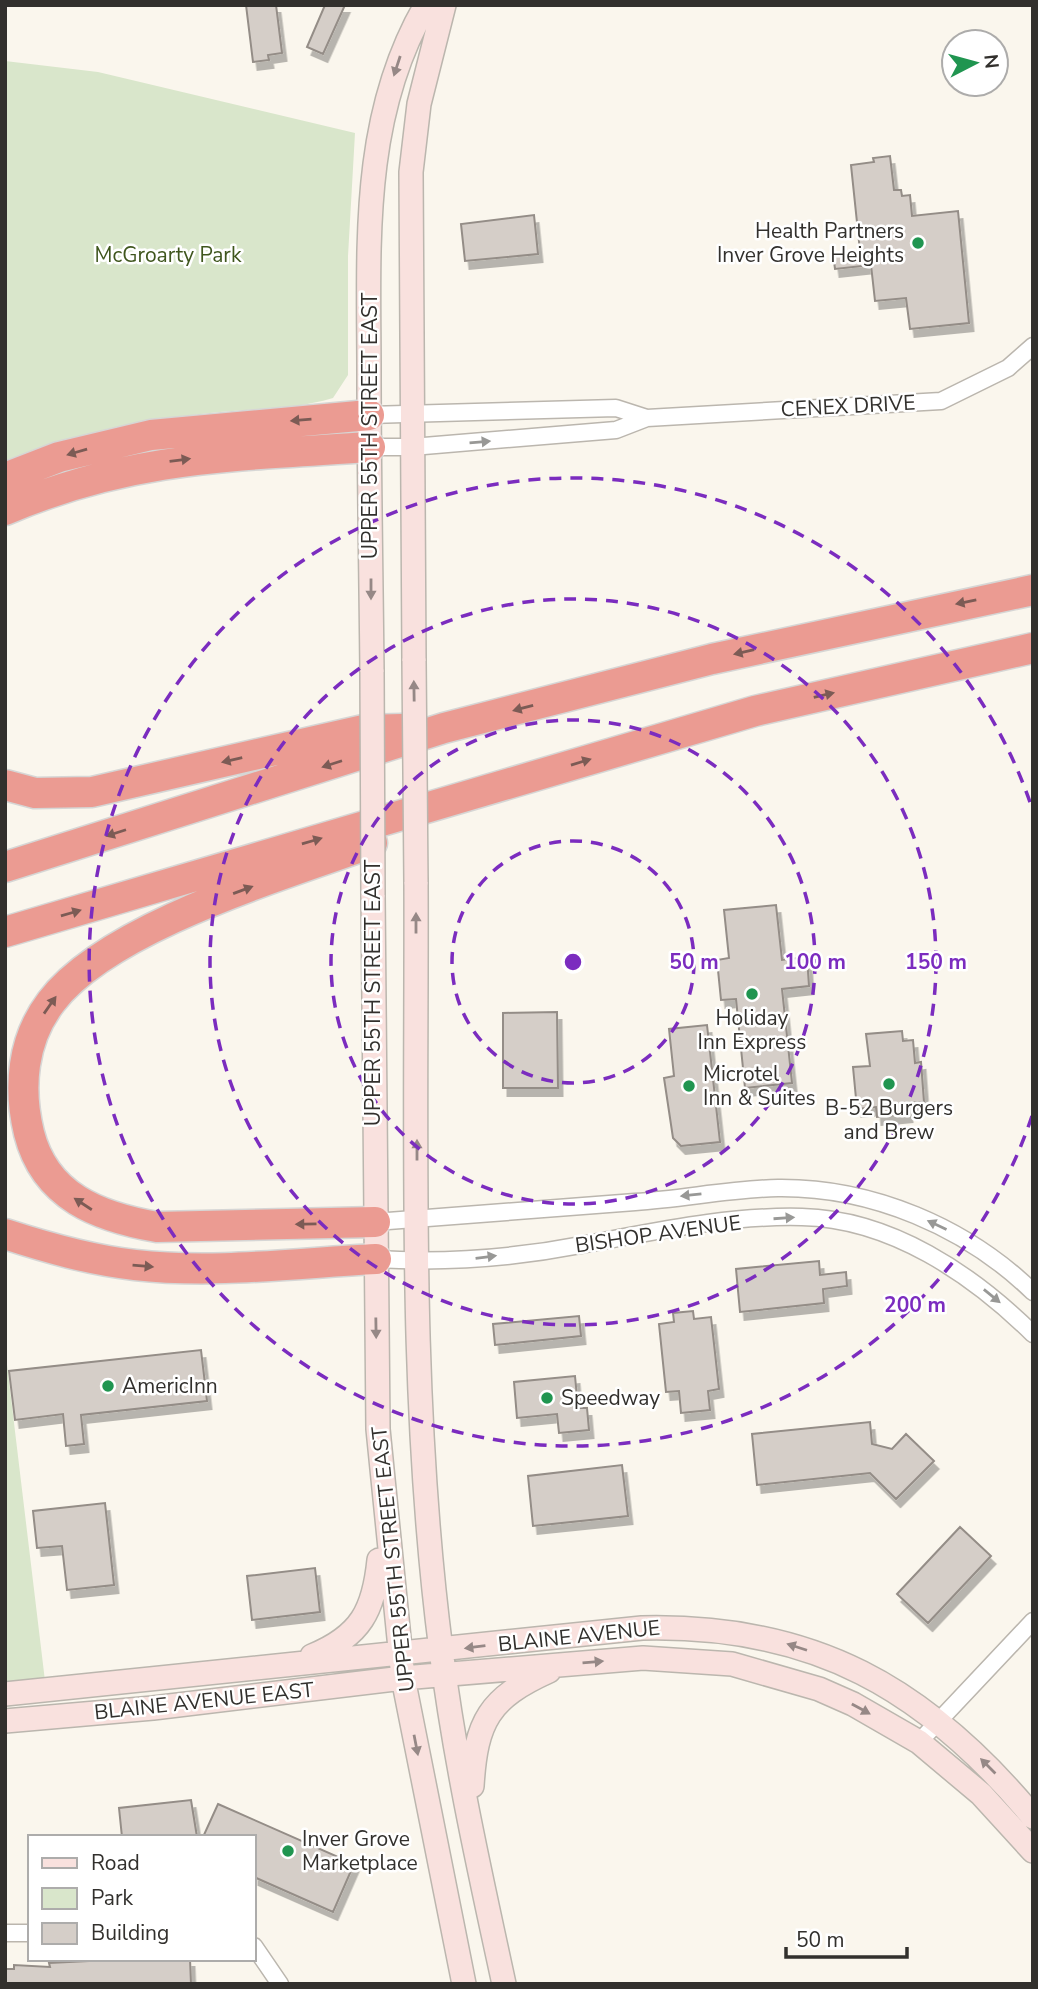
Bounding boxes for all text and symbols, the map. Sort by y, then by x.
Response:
north arrow [940,28,1010,98]
text: N [977,53,1005,70]
one-way arrow [391,56,402,77]
place label: Health Partners Inver Grove Heights [717,217,904,269]
marker: Health Partners Inver Grove Heights [910,235,926,251]
park label: McGroarty Park [95,241,242,269]
street label: UPPER 55TH STREET EAST [356,292,384,559]
street label: CENEX DRIVE [780,388,916,424]
one-way arrow [290,415,312,426]
one-way arrow [469,436,491,447]
one-way arrow [66,448,87,458]
one-way arrow [169,455,191,466]
one-way arrow [365,578,377,600]
one-way arrow [955,597,977,608]
one-way arrow [733,646,755,657]
one-way arrow [408,680,420,702]
one-way arrow [813,689,835,700]
one-way arrow [512,703,534,714]
one-way arrow [221,755,243,766]
one-way arrow [571,757,592,767]
one-way arrow [322,759,343,770]
one-way arrow [105,828,126,839]
one-way arrow [302,836,323,846]
street label: UPPER 55TH STREET EAST [359,859,387,1126]
one-way arrow [232,884,253,895]
one-way arrow [60,907,81,917]
one-way arrow [410,912,422,934]
text: 50 m [669,948,719,976]
text: 100 m [784,948,846,976]
text: 150 m [905,948,967,976]
centre of rings [561,950,585,974]
marker: Holiday Inn Express [744,986,760,1002]
one-way arrow [43,996,57,1014]
place label: Holiday Inn Express [698,1004,806,1056]
place label: Microtel Inn & Suites [703,1060,816,1112]
marker: B-52 Burgers and Brew [881,1076,897,1092]
marker: Microtel Inn & Suites [681,1078,697,1094]
place label: B-52 Burgers and Brew [825,1094,953,1146]
one-way arrow [411,1139,423,1161]
one-way arrow [680,1190,702,1201]
one-way arrow [74,1197,93,1210]
street label: BISHOP AVENUE [573,1209,743,1259]
one-way arrow [773,1212,795,1223]
one-way arrow [295,1218,317,1230]
one-way arrow [927,1219,948,1230]
one-way arrow [475,1251,497,1262]
one-way arrow [132,1261,154,1272]
one-way arrow [984,1288,1001,1303]
text: 200 m [884,1291,946,1319]
one-way arrow [371,1317,382,1339]
place label: AmericInn [122,1372,218,1400]
marker: AmericInn [100,1378,116,1394]
place label: Speedway [561,1384,660,1412]
marker: Speedway [539,1390,555,1406]
street label: UPPER 55TH STREET EAST [365,1425,421,1693]
street label: BLAINE AVENUE [496,1614,662,1658]
one-way arrow [786,1641,807,1652]
one-way arrow [463,1642,485,1653]
one-way arrow [582,1656,604,1667]
street label: BLAINE AVENUE EAST [93,1676,316,1726]
one-way arrow [851,1703,871,1714]
one-way arrow [411,1734,422,1756]
one-way arrow [980,1758,996,1774]
place label: Inver Grove Marketplace [302,1825,418,1877]
legend [28,1835,256,1961]
marker: Inver Grove Marketplace [280,1843,296,1859]
text: Road [91,1849,140,1877]
text: Park [91,1884,133,1912]
scale bar [786,1916,907,1960]
text: Building [91,1919,169,1947]
text: 50 m [796,1926,845,1954]

